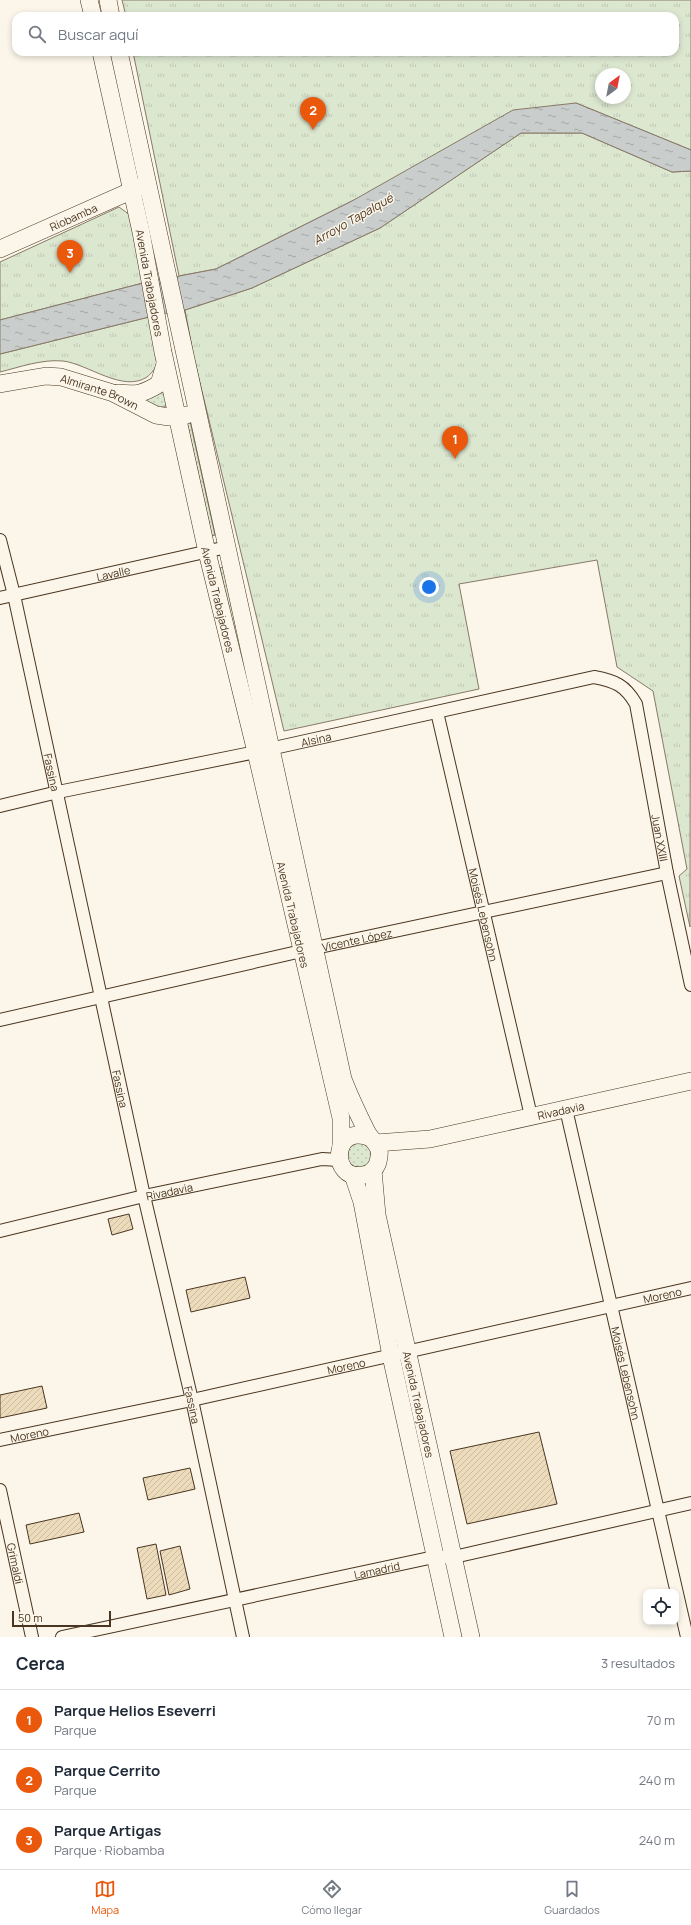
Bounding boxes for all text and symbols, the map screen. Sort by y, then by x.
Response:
search box [12,12,679,56]
icon: search [26,23,48,45]
text: Buscar aquí [58,24,139,45]
north arrow [595,68,631,104]
pin: 2 [300,97,326,130]
water label: Arroyo Tapalqué [310,189,397,249]
street label: Riobamba [47,199,99,234]
street label: Avenida Trabajadores [133,228,168,338]
pin: 3 [57,240,83,273]
street label: Almirante Brown [59,370,142,413]
pin: 1 [442,426,468,459]
street label: Avenida Trabajadores [198,545,239,654]
street label: Lavalle [95,561,132,584]
your location [419,577,439,597]
street label: Alsina [299,728,332,749]
street label: Fassina [41,752,64,792]
street label: Juan XXIII [649,813,672,863]
street label: Avenida Trabajadores [274,860,313,969]
street label: Moisés Lebensohn [466,866,502,963]
street label: Vicente López [320,924,394,954]
street label: Fassina [109,1069,132,1109]
street label: Rivadavia [536,1097,586,1122]
street label: Rivadavia [144,1179,194,1203]
street label: Moreno [642,1283,683,1306]
street label: Moisés Lebensohn [609,1325,644,1421]
street label: Avenida Trabajadores [400,1350,438,1459]
street label: Moreno [325,1354,367,1377]
street label: Fassina [181,1384,204,1425]
street label: Moreno [9,1422,50,1445]
street label: Grimaldi [4,1541,28,1585]
street label: Lamadrid [352,1557,401,1582]
map controls [643,1589,679,1625]
button: locate [643,1589,679,1625]
scale bar [12,1609,111,1628]
text: 50 m [18,1610,43,1625]
text: Cerca [16,1652,65,1675]
text: 3 resultados [601,1654,675,1672]
text: Parque Helios Eseverri [54,1700,216,1721]
text: 1 [26,1711,32,1729]
text: 70 m [647,1711,675,1729]
text: Parque [54,1721,96,1739]
text: Parque Cerrito [54,1760,160,1781]
text: 2 [25,1771,33,1789]
text: 240 m [639,1771,675,1789]
text: Parque [54,1781,96,1799]
text: Parque Artigas [54,1820,161,1841]
text: 3 [25,1831,33,1849]
text: 240 m [639,1831,675,1849]
text: Parque · Riobamba [54,1841,164,1859]
tab: Mapa [91,1878,119,1917]
tab: Cómo llegar [301,1878,362,1917]
tab: Guardados [544,1878,600,1917]

